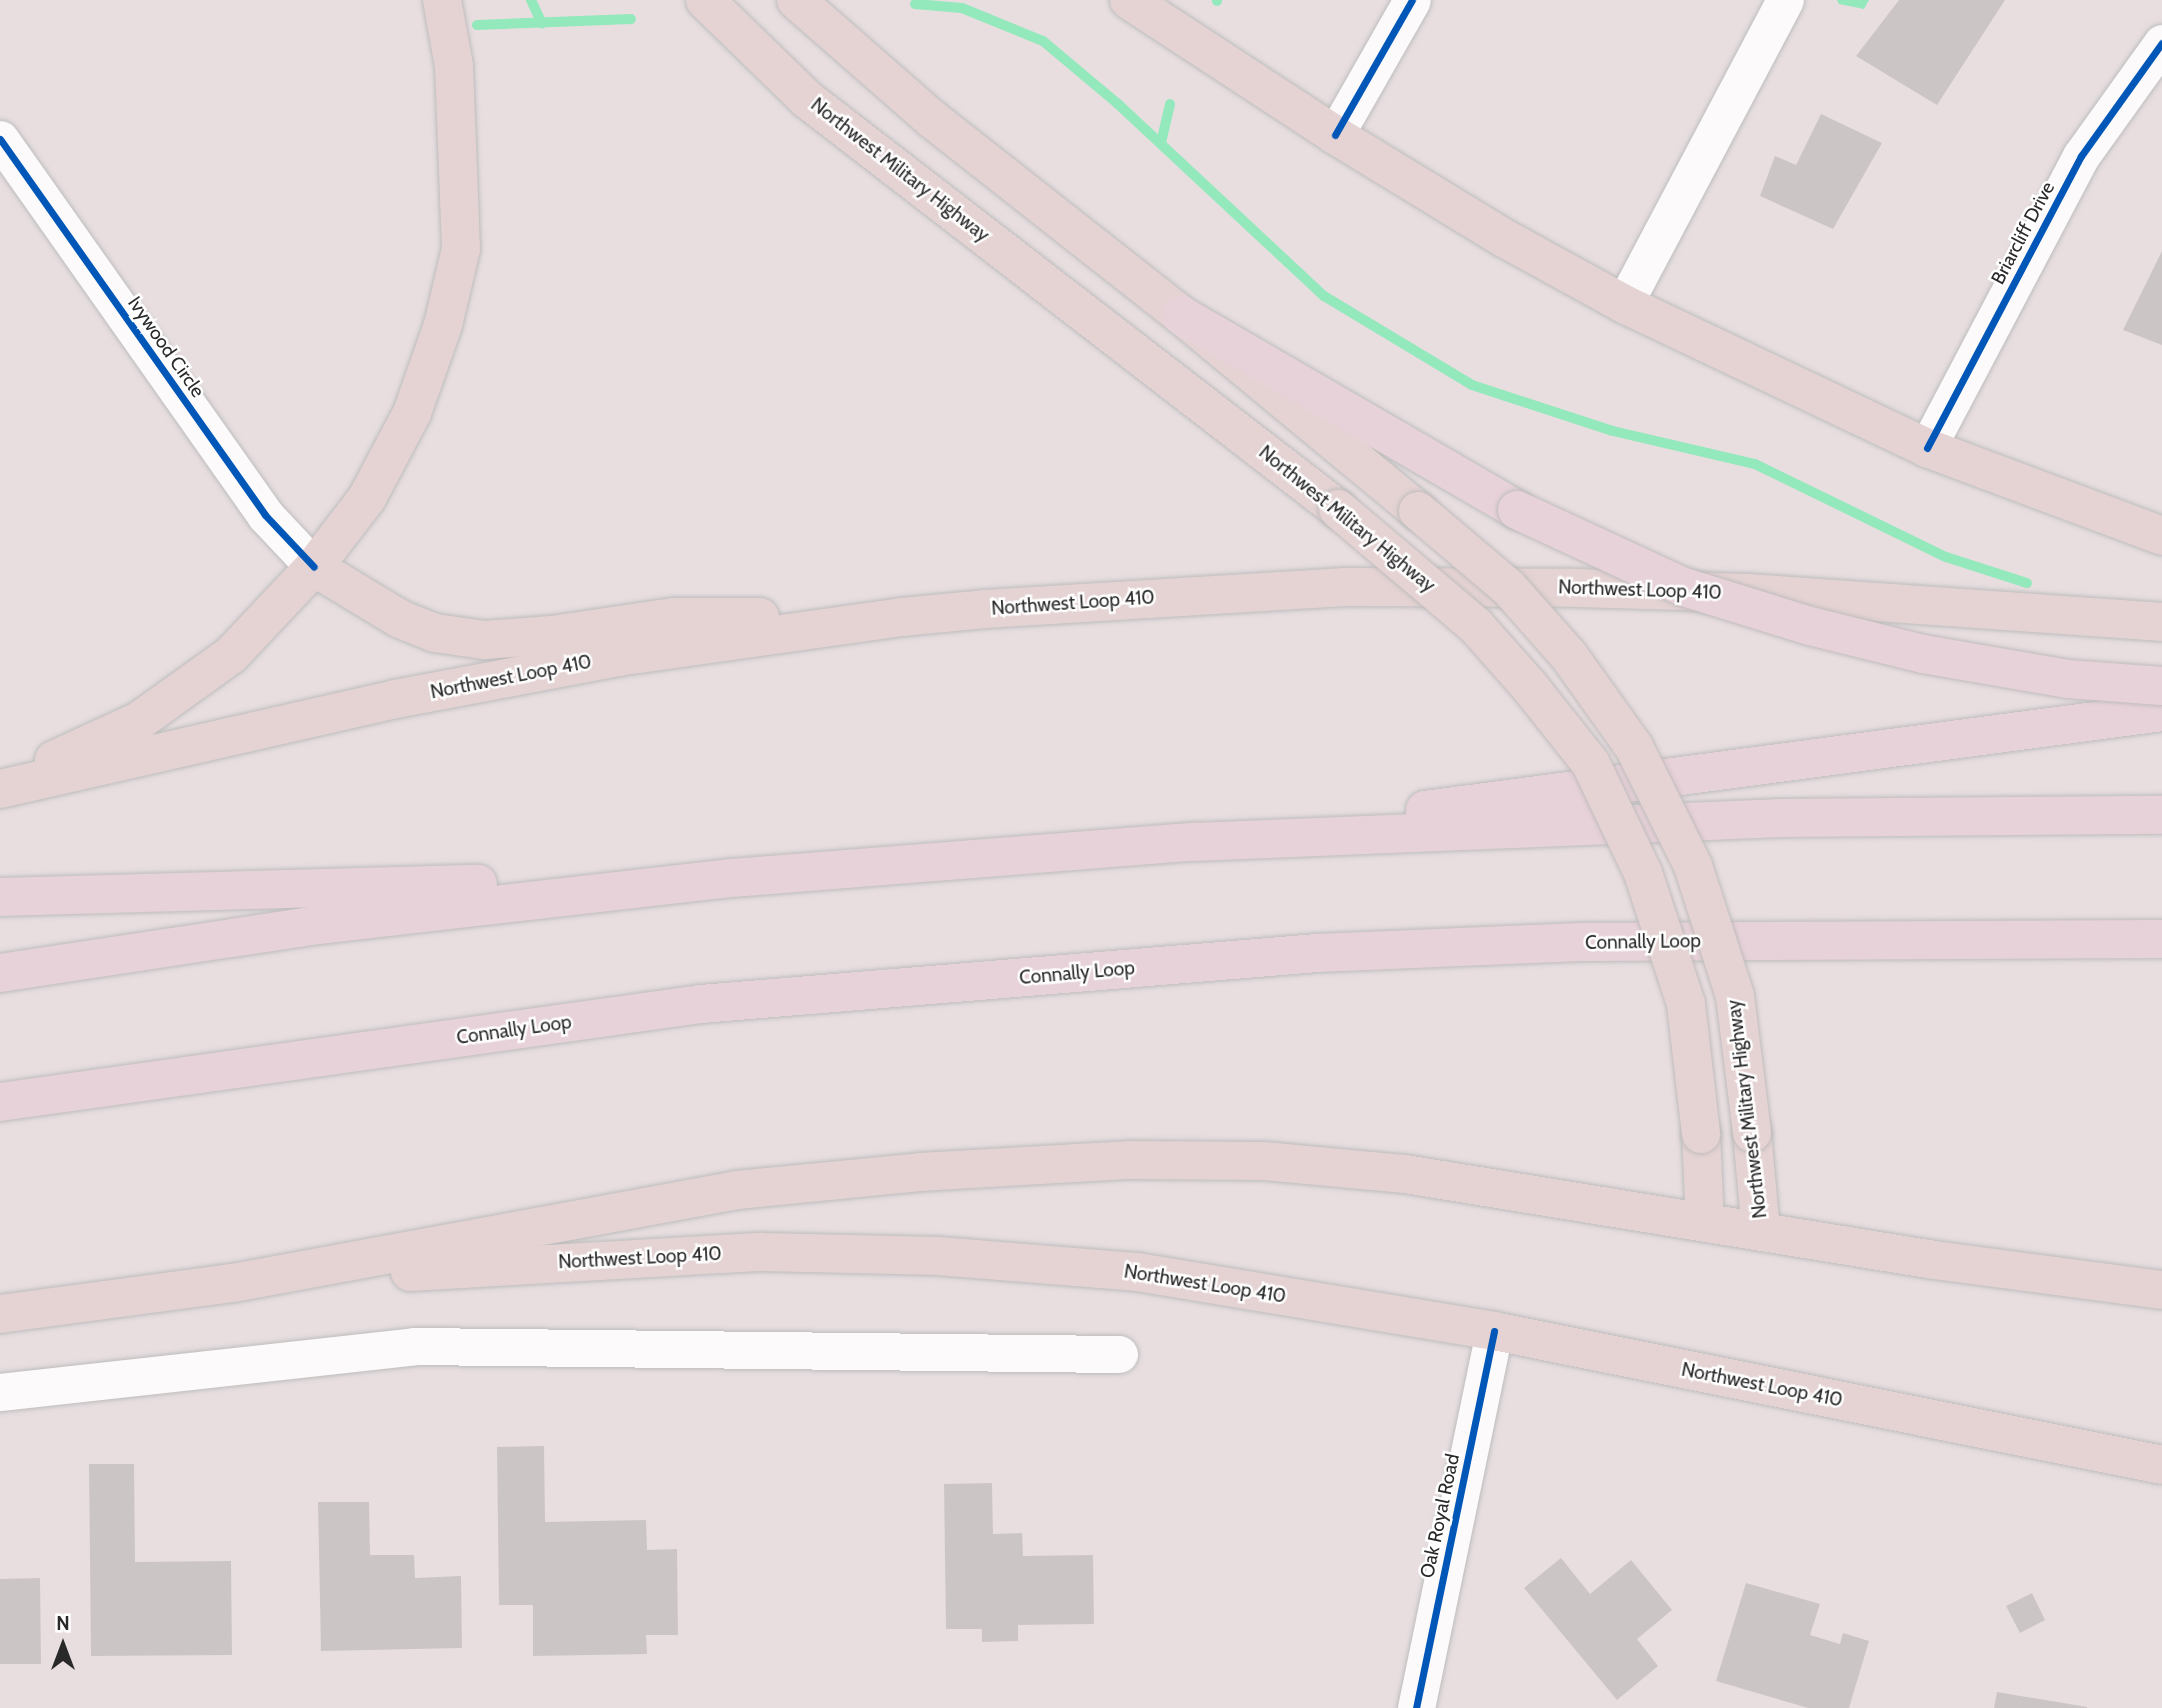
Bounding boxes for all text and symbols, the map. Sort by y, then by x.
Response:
street label: Northwest Military Highway [806,93,994,247]
street label: Briarcliff Drive [1986,178,2060,288]
street label: Ivywood Circle [123,292,209,402]
street label: Northwest Military Highway [1254,441,1440,597]
street label: Northwest Loop 410 [1558,576,1722,604]
street label: Northwest Loop 410 [991,586,1155,620]
street label: Northwest Loop 410 [429,650,593,704]
street label: Connally Loop [1585,930,1701,954]
street label: Connally Loop [1018,957,1136,989]
street label: Northwest Military Highway [1722,998,1772,1220]
street label: Connally Loop [455,1011,573,1049]
street label: Northwest Loop 410 [558,1242,722,1274]
street label: Northwest Loop 410 [1122,1260,1288,1308]
street label: Northwest Loop 410 [1680,1358,1844,1412]
street label: Oak Royal Road [1416,1452,1464,1580]
north arrow [28,1610,98,1680]
text: N [56,1612,70,1635]

